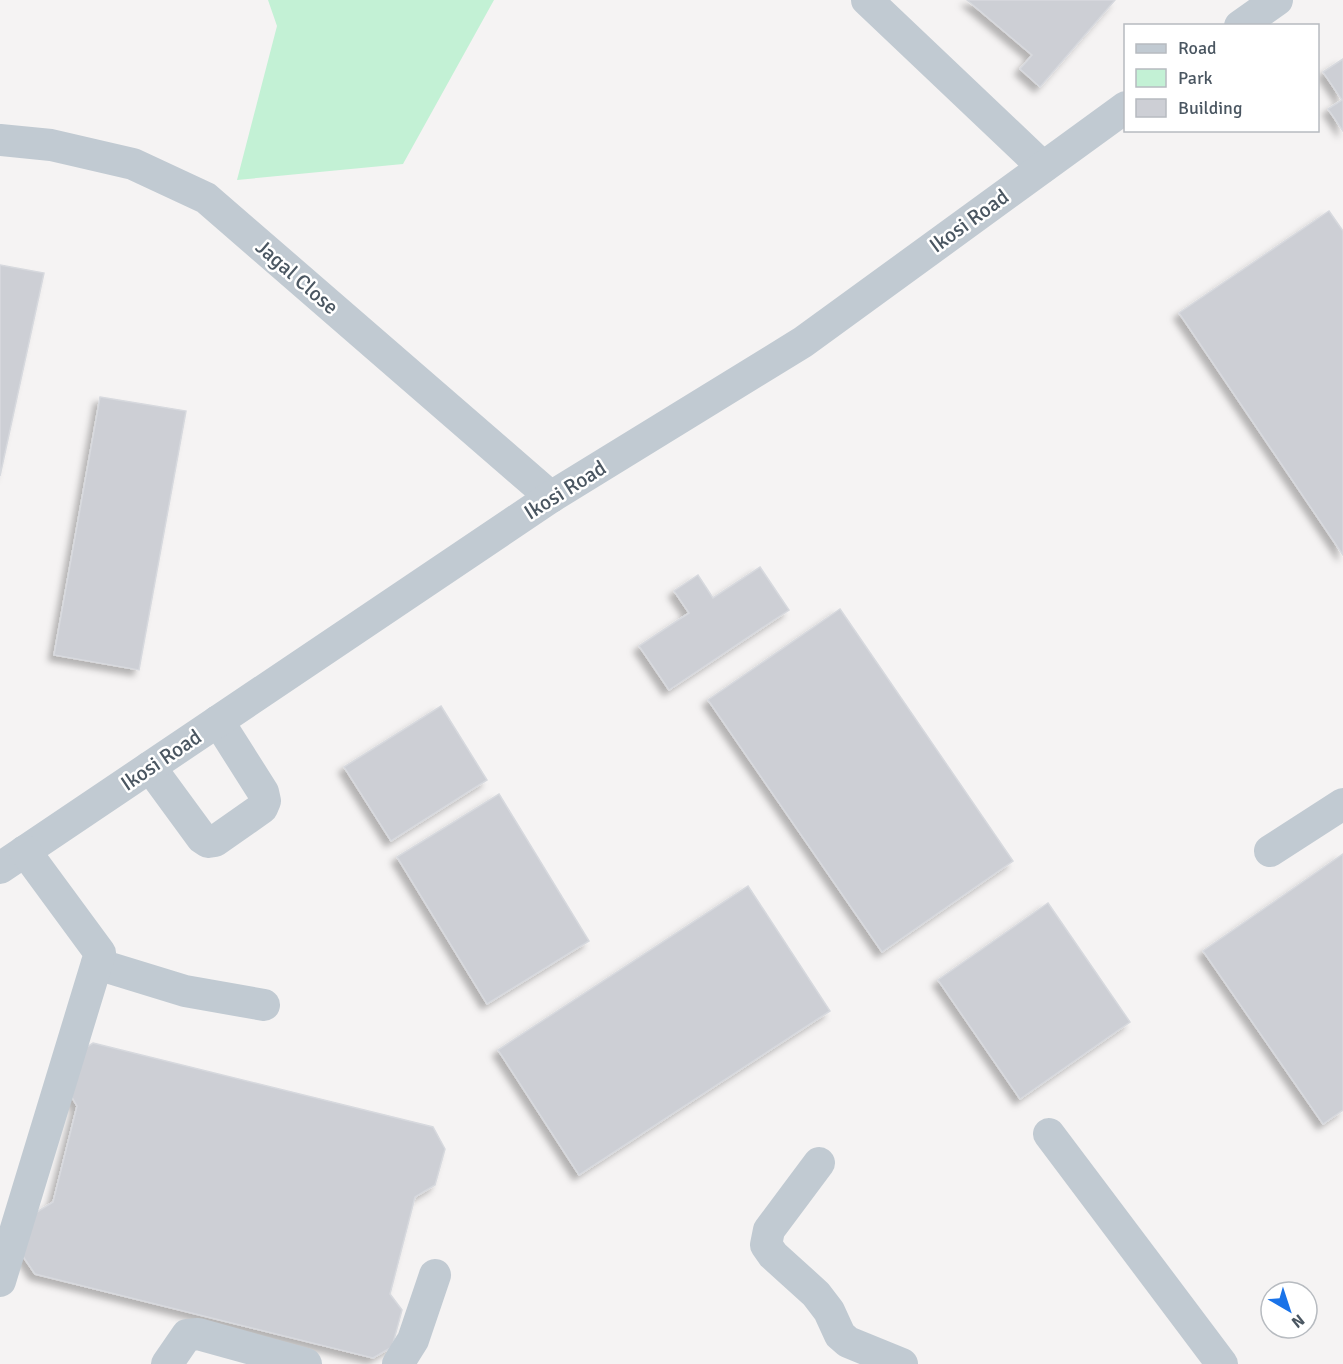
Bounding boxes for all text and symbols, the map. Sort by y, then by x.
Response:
legend [1124,24,1319,132]
text: Road [1178,37,1217,59]
text: Park [1178,67,1213,89]
text: Building [1178,97,1242,119]
street label: Ikosi Road [924,184,1014,258]
street label: Jagal Close [250,234,344,320]
street label: Ikosi Road [519,455,611,525]
street label: Ikosi Road [116,724,206,796]
north arrow [1259,1280,1319,1340]
text: N [1287,1310,1308,1332]

